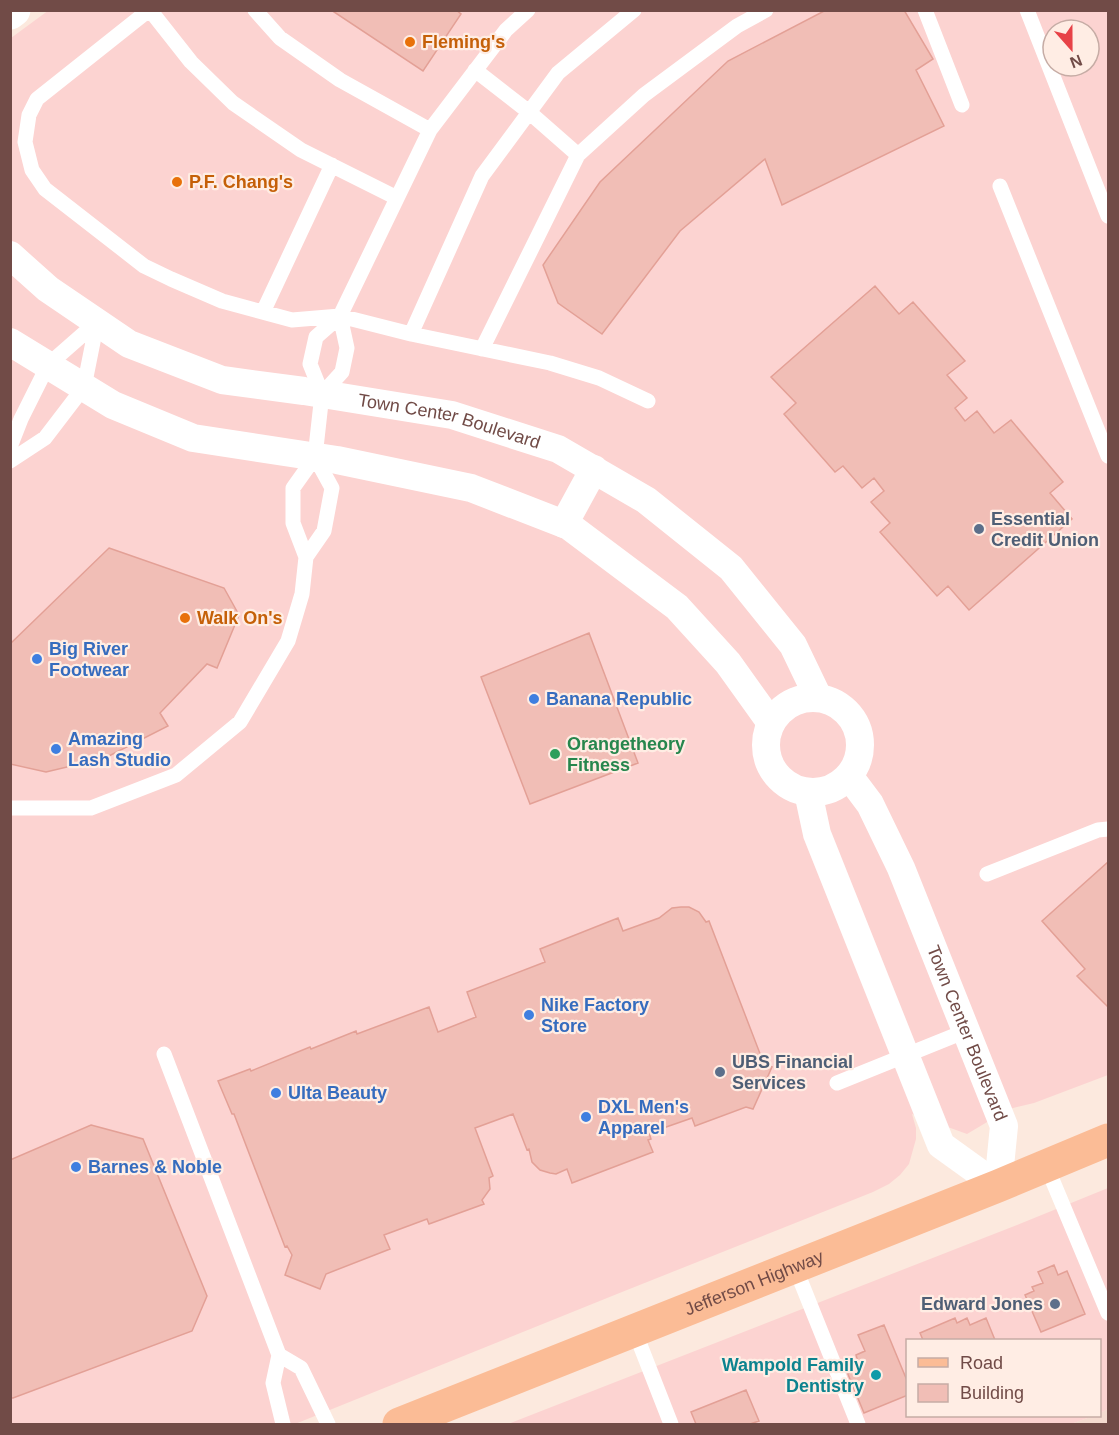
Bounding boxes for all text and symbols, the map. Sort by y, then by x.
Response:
north arrow [1041,18,1101,78]
place label: Fleming's [422,32,505,52]
marker: Fleming's [403,35,417,49]
text: N [1068,52,1085,72]
place label: P.F. Chang's [189,172,293,192]
marker: P.F. Chang's [170,175,184,189]
street label: Town Center Boulevard [357,390,543,453]
place label: Essential Credit Union [991,509,1099,550]
marker: Essential Credit Union [972,522,986,536]
place label: Walk On's [197,608,283,628]
marker: Walk On's [178,611,192,625]
place label: Big River Footwear [49,639,129,680]
marker: Big River Footwear [30,652,44,666]
place label: Banana Republic [546,689,692,709]
marker: Banana Republic [527,692,541,706]
place label: Amazing Lash Studio [68,729,171,770]
place label: Orangetheory Fitness [567,734,685,775]
marker: Amazing Lash Studio [49,742,63,756]
marker: Orangetheory Fitness [548,747,562,761]
street label: Town Center Boulevard [923,943,1011,1124]
place label: Nike Factory Store [541,995,649,1036]
marker: Nike Factory Store [522,1008,536,1022]
place label: UBS Financial Services [732,1052,853,1093]
marker: UBS Financial Services [713,1065,727,1079]
place label: Ulta Beauty [288,1083,387,1103]
marker: Ulta Beauty [269,1086,283,1100]
place label: DXL Men's Apparel [598,1097,689,1138]
marker: DXL Men's Apparel [579,1110,593,1124]
place label: Barnes & Noble [88,1157,222,1177]
marker: Barnes & Noble [69,1160,83,1174]
street label: Jefferson Highway [682,1246,826,1320]
place label: Edward Jones [921,1294,1043,1314]
marker: Edward Jones [1048,1297,1062,1311]
legend [906,1339,1101,1417]
text: Road [960,1353,1003,1373]
place label: Wampold Family Dentistry [722,1355,864,1396]
marker: Wampold Family Dentistry [869,1368,883,1382]
text: Building [960,1383,1024,1403]

